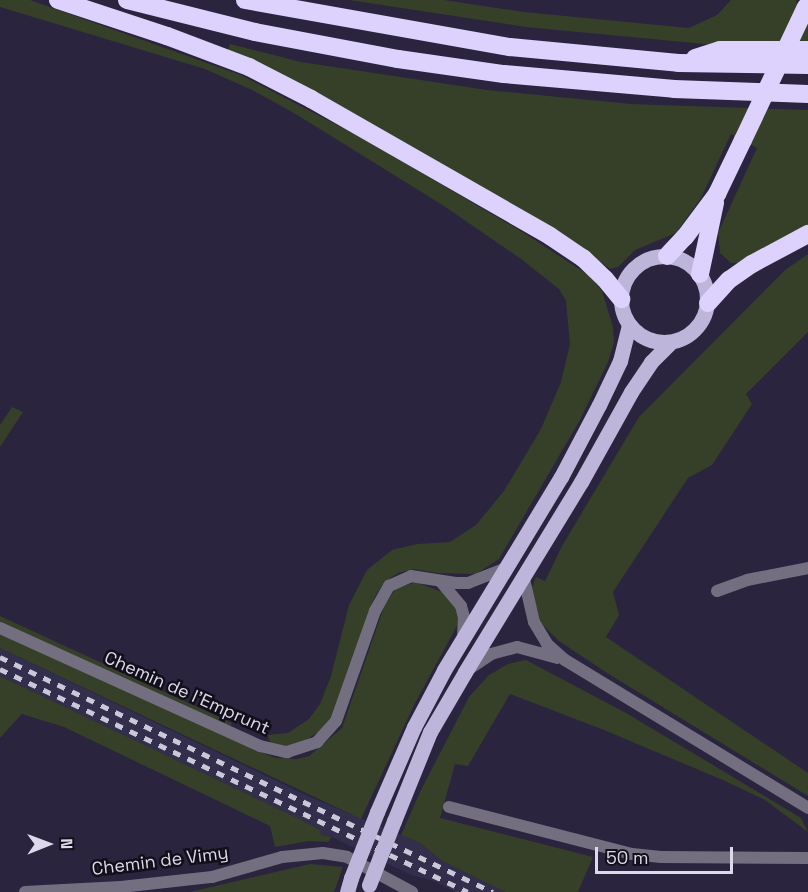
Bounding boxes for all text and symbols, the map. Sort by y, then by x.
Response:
street label: Chemin de l'Emprunt [101,647,273,739]
north arrow [18,814,78,874]
scale bar [598,835,736,873]
text: N [56,838,77,849]
street label: Chemin de Vimy [90,842,230,880]
text: 50 m [606,846,648,869]

